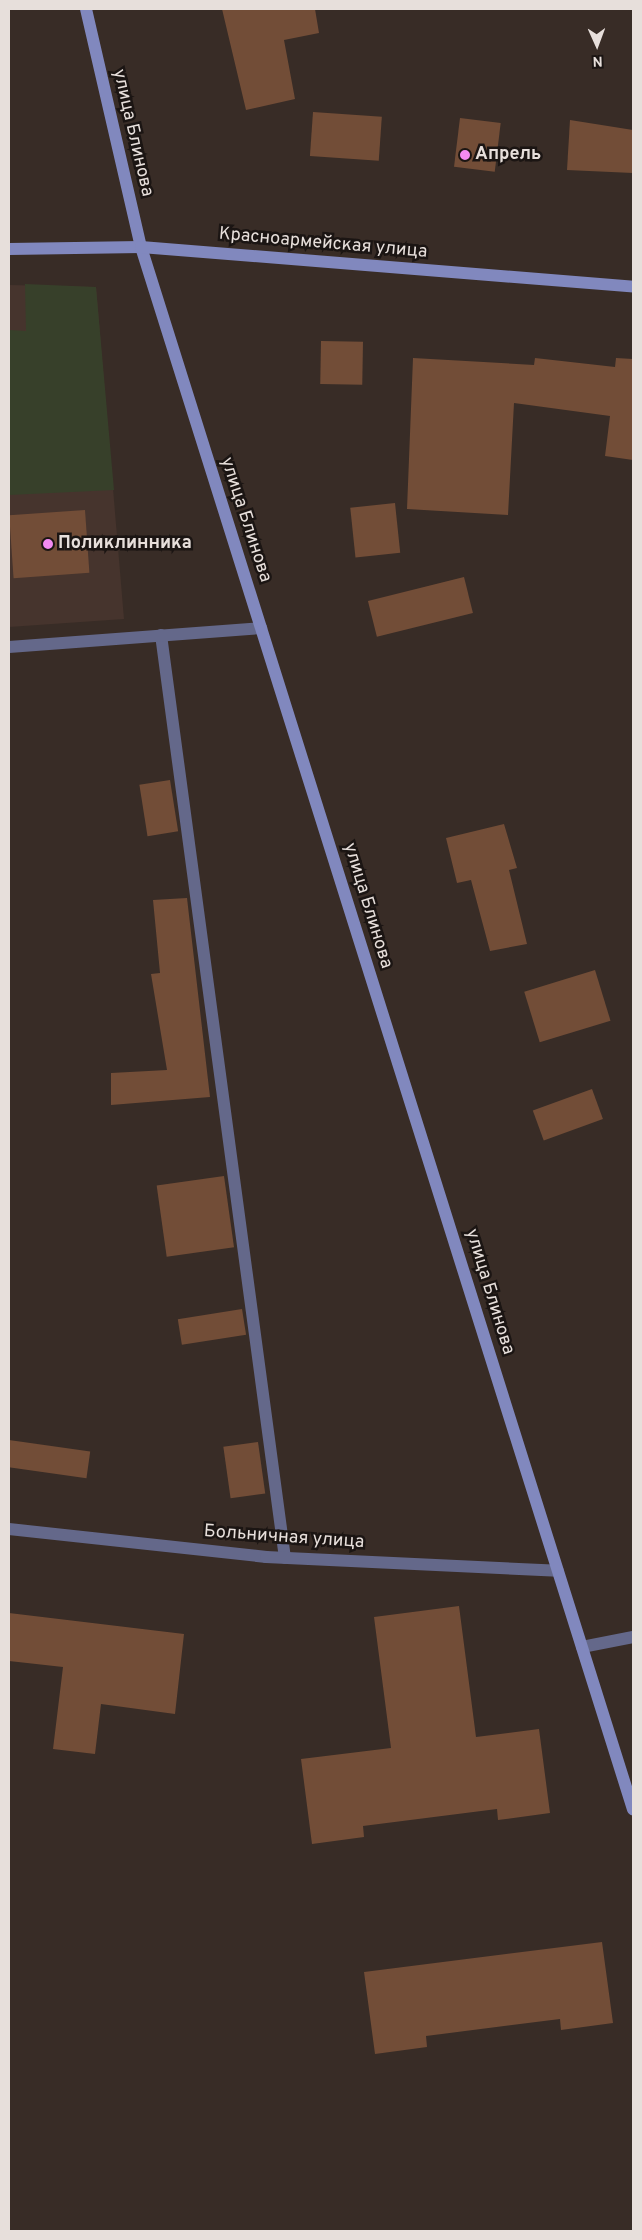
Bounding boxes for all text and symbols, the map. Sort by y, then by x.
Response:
north arrow [572,20,622,70]
text: N [592,52,603,69]
street label: улица Блинова [107,67,157,199]
place label: Апрель [475,144,541,166]
marker: Апрель [459,149,471,161]
street label: Красноармейская улица [218,224,428,264]
street label: улица Блинова [215,455,275,585]
place label: Поликлинника [58,533,192,555]
marker: Поликлинника [42,538,54,550]
street label: улица Блинова [338,841,396,971]
street label: улица Блинова [460,1227,518,1357]
street label: Больничная улица [203,1522,365,1554]

